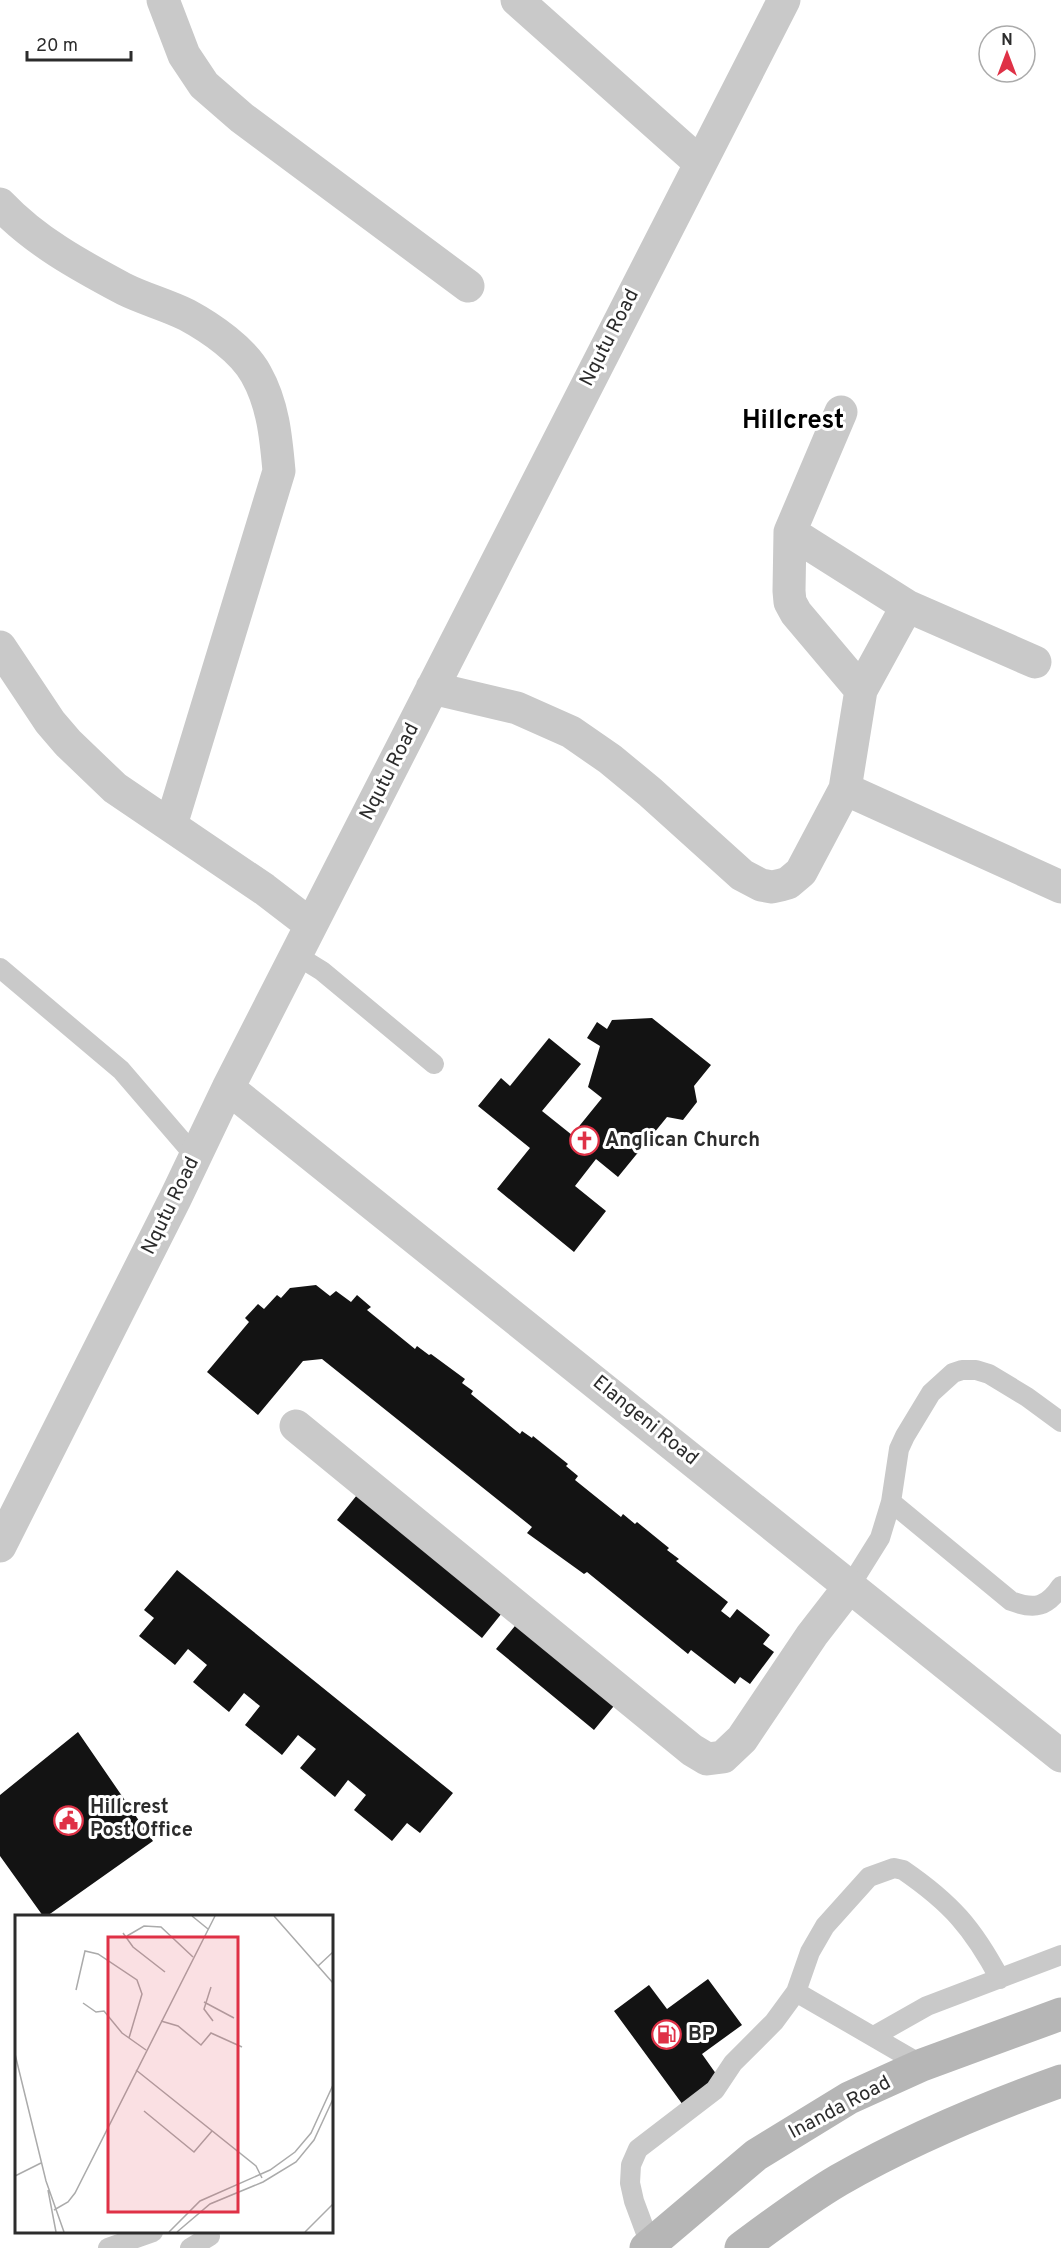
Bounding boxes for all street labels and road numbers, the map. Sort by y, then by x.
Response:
street label: Nqutu Road [574,285,646,391]
street label: Nqutu Road [354,719,426,825]
street label: Nqutu Road [136,1153,206,1259]
street label: Elangeni Road [587,1370,703,1472]
street label: Inanda Road [784,2070,896,2146]

